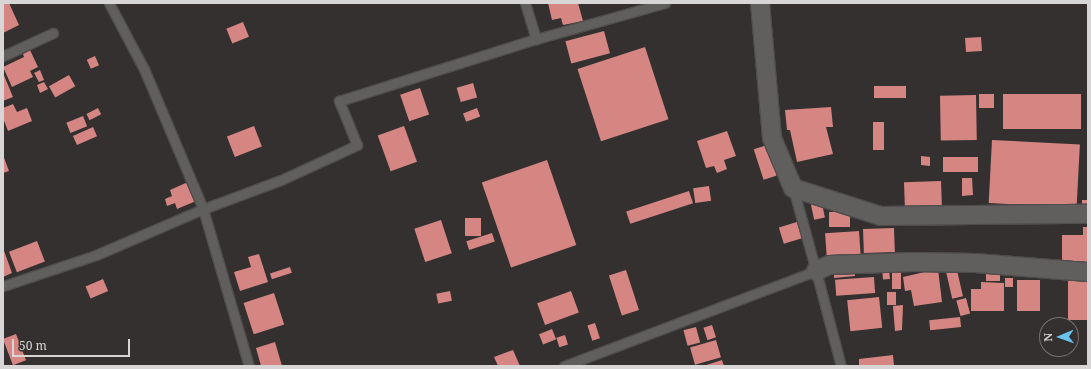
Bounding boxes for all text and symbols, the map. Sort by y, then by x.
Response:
north arrow [1039,317,1079,357]
scale bar [14,331,132,357]
text: N [1040,333,1055,342]
text: 50 m [19,337,47,354]

